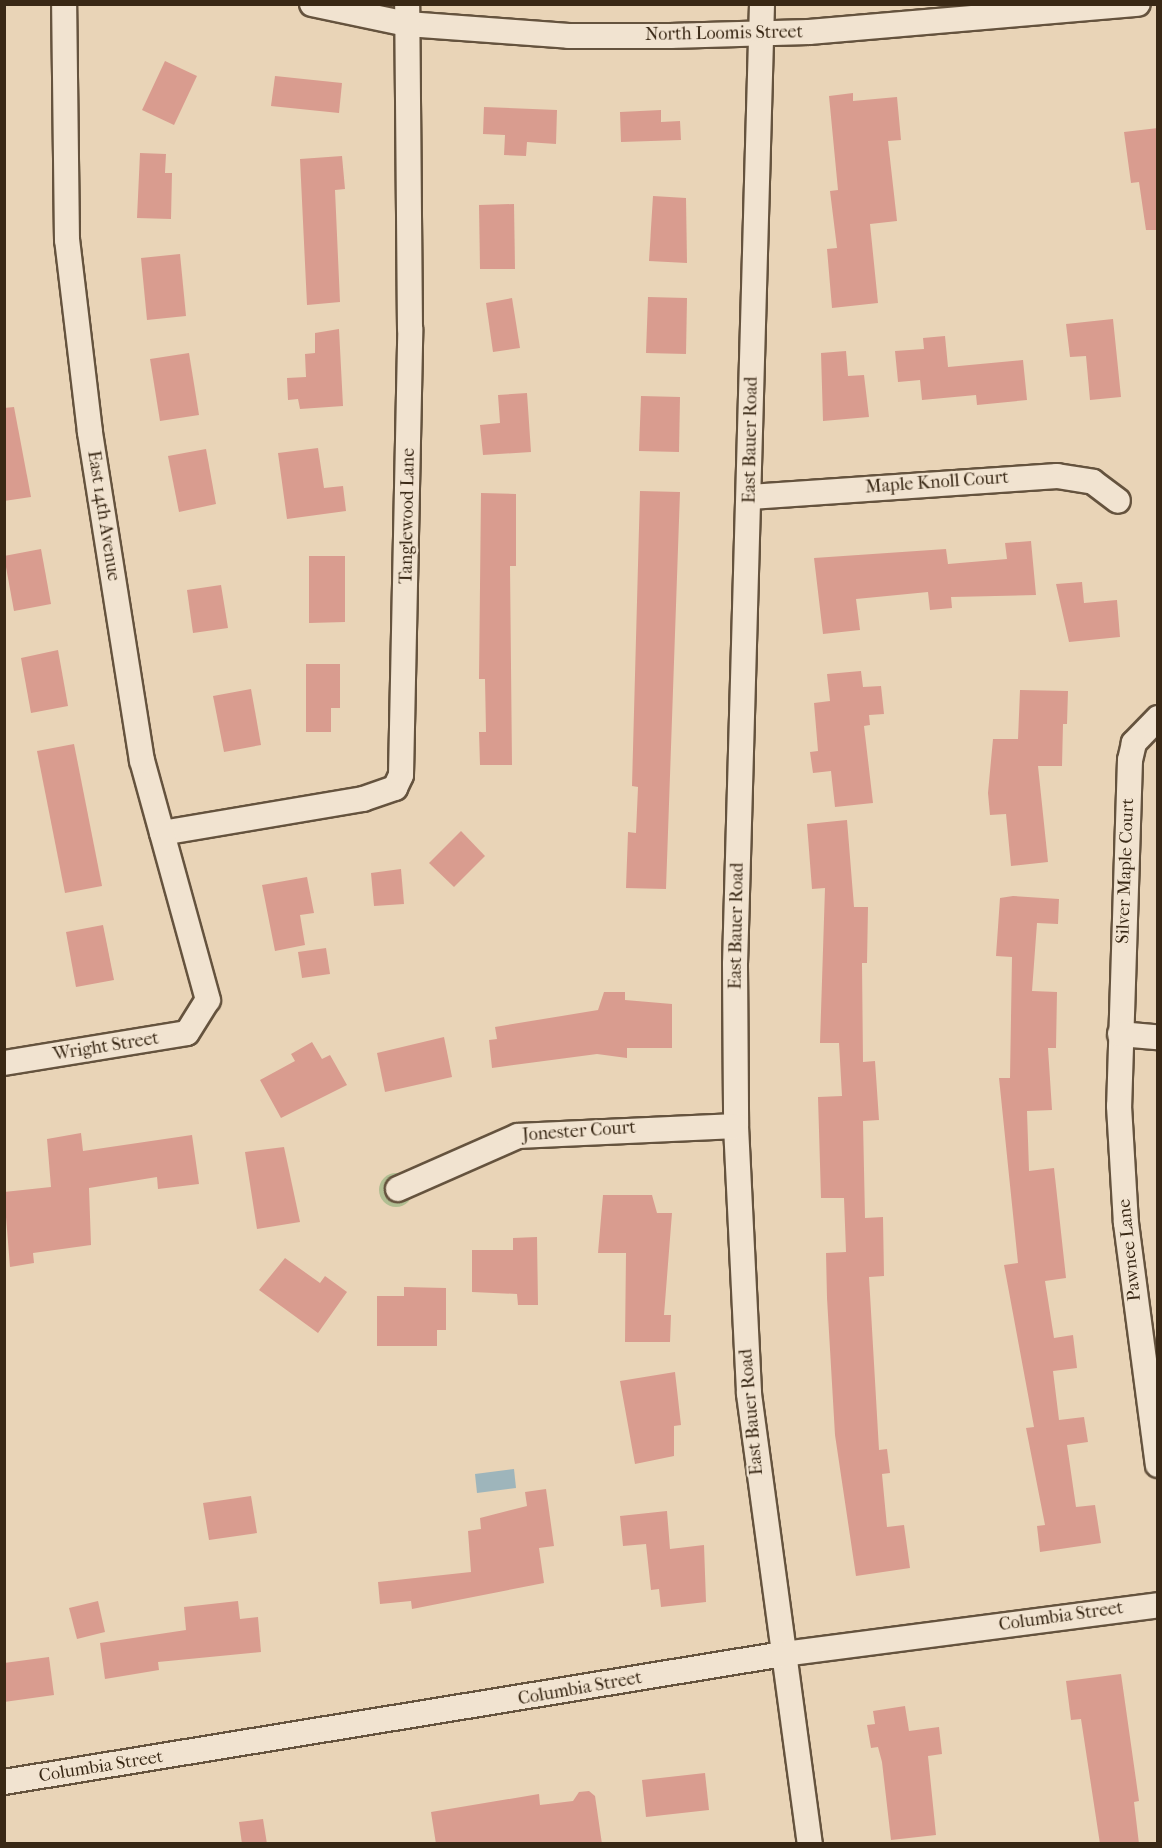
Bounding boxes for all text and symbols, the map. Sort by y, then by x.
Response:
street label: North Loomis Street [645,22,803,46]
street label: East Bauer Road [739,376,763,504]
street label: Tanglewood Lane [396,448,420,584]
street label: East 14th Avenue [82,449,124,583]
street label: Maple Knoll Court [865,467,1009,499]
street label: Silver Maple Court [1113,798,1139,944]
street label: East Bauer Road [725,862,749,990]
street label: Wright Street [52,1028,160,1066]
street label: Jonester Court [522,1117,636,1147]
street label: Pawnee Lane [1114,1198,1146,1302]
street label: East Bauer Road [736,1348,768,1476]
street label: Columbia Street [997,1598,1125,1636]
street label: Columbia Street [516,1667,644,1711]
street label: Columbia Street [37,1747,165,1787]

